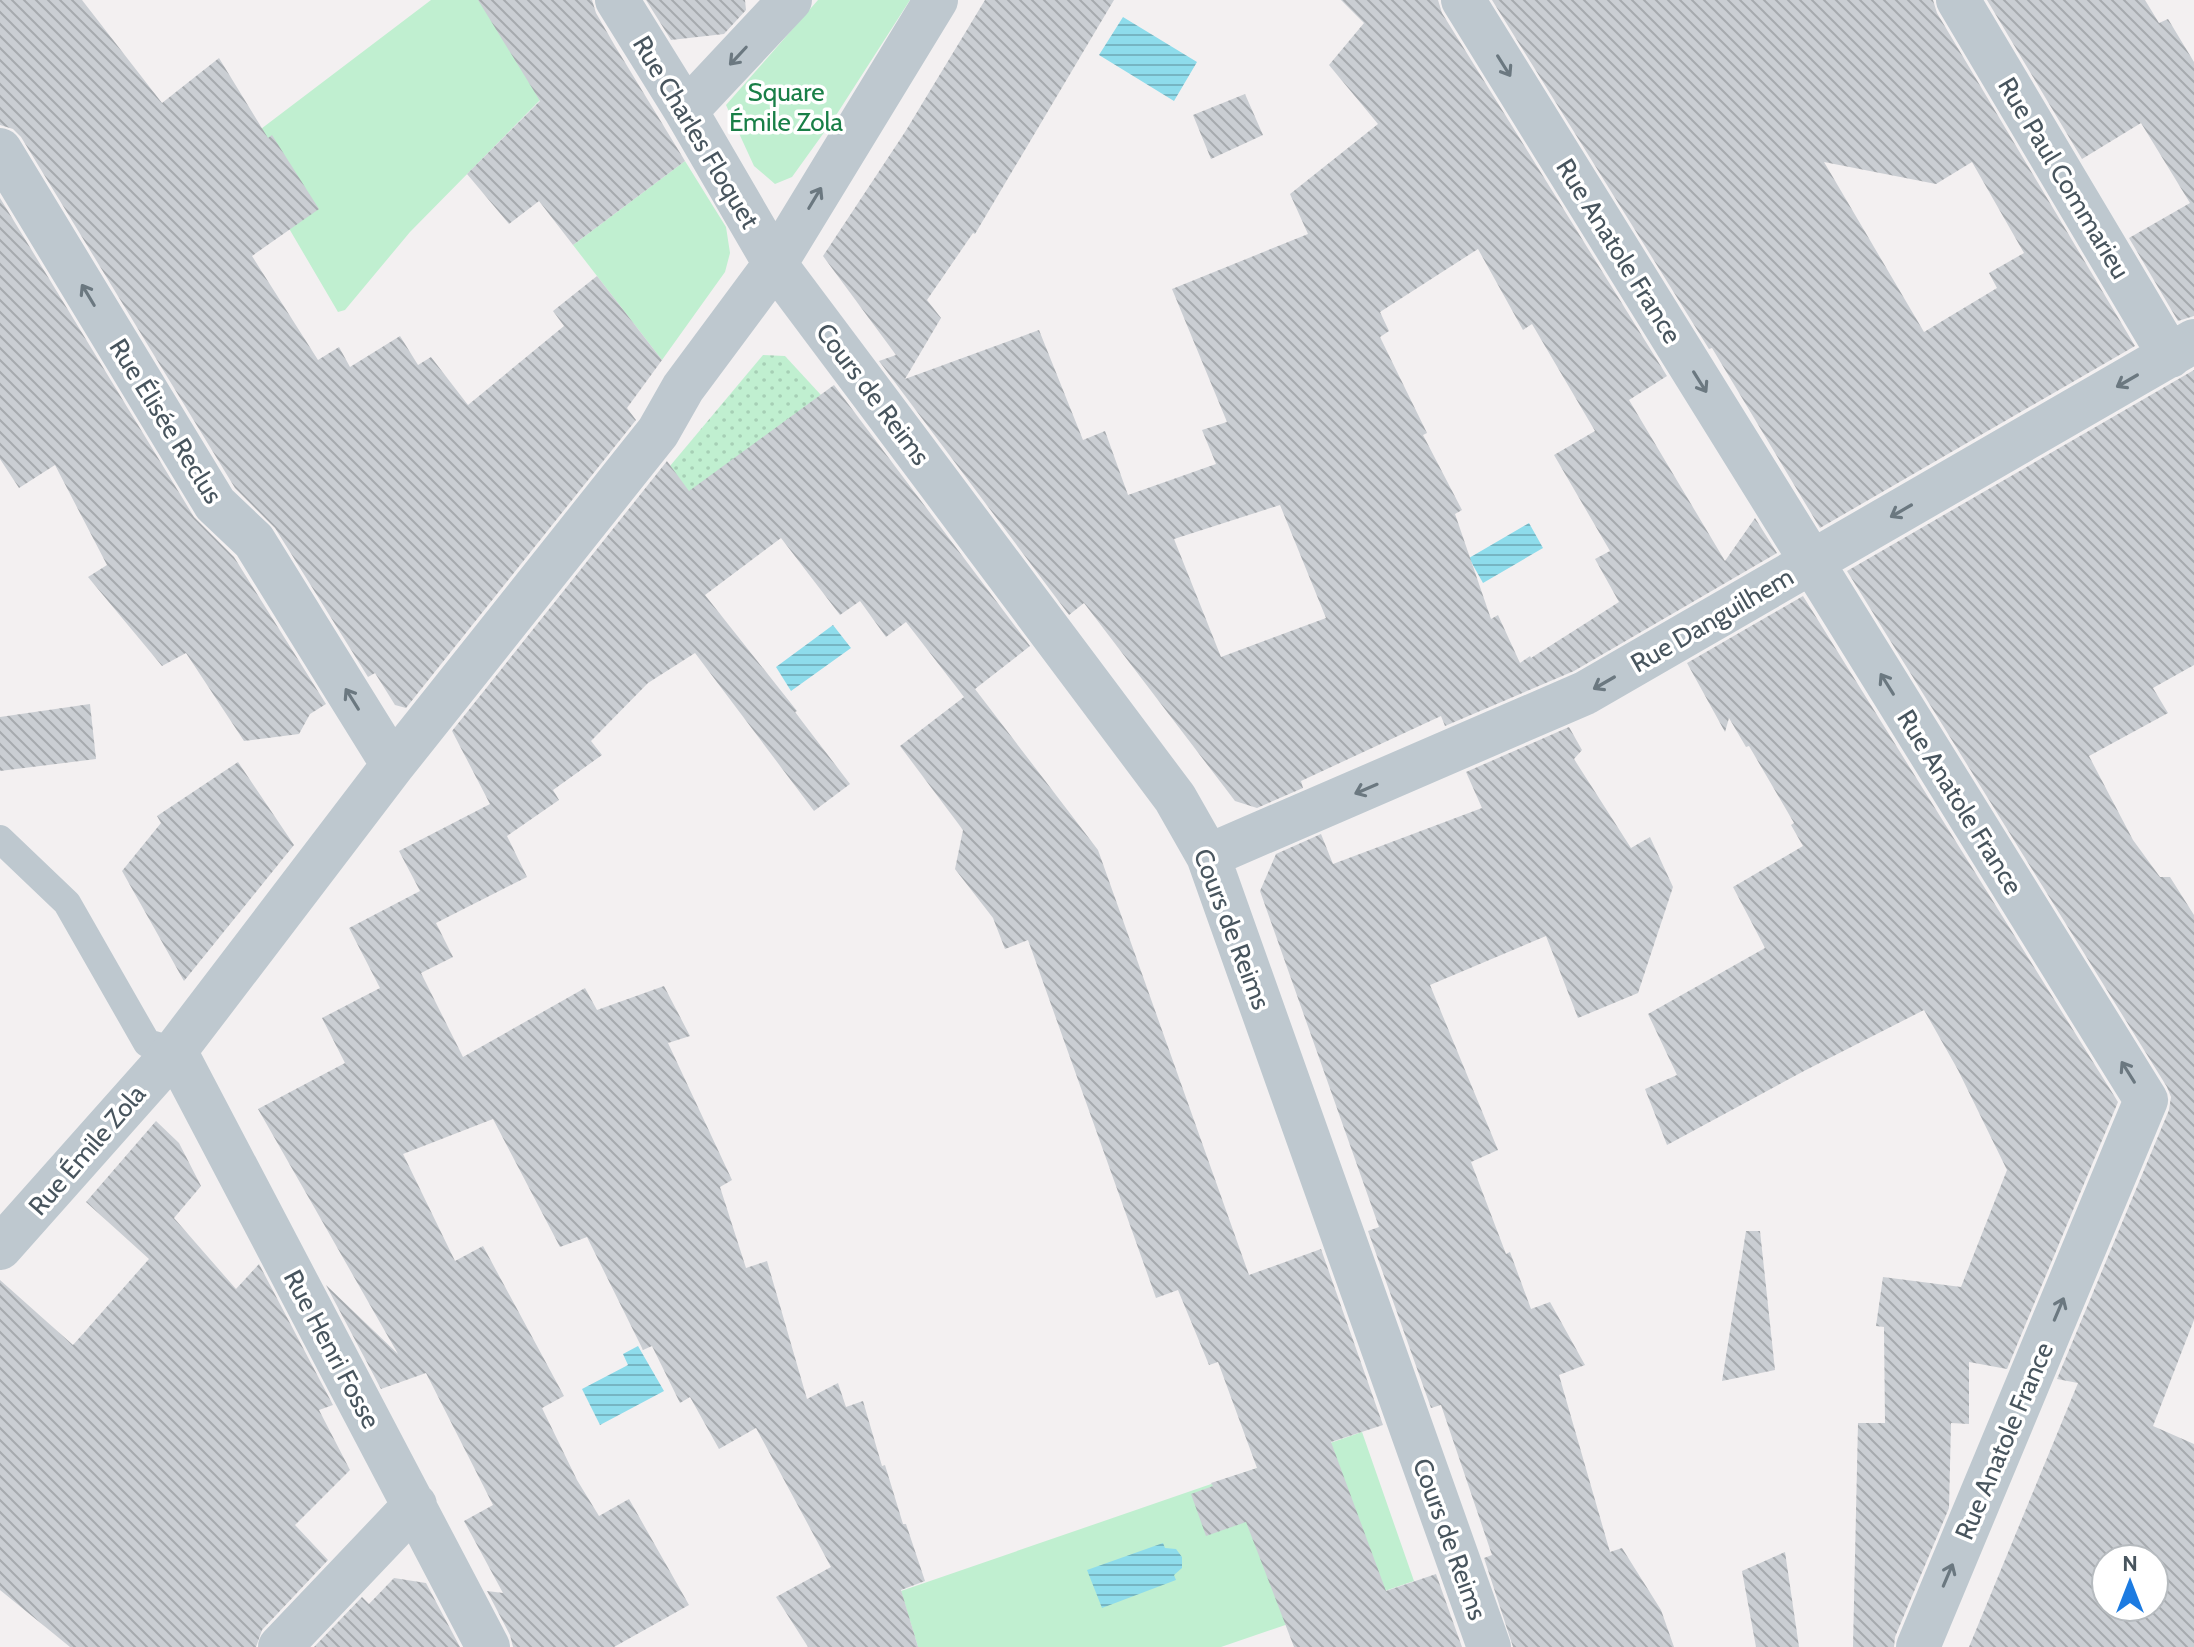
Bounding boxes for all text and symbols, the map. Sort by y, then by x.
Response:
street label: Rue Charles Floquet [626,30,766,234]
one-way arrow [730,45,748,65]
one-way arrow [1496,54,1512,77]
street label: Rue Paul Commarieu [1991,71,2137,285]
park label: Square Émile Zola [729,76,844,138]
street label: Rue Anatole France [1549,153,1689,349]
one-way arrow [808,187,824,210]
one-way arrow [80,284,96,307]
street label: Cours de Reims [809,317,937,472]
street label: Rue Élisée Reclus [103,333,230,510]
one-way arrow [1692,371,1708,393]
one-way arrow [2116,373,2139,389]
one-way arrow [1890,504,1914,519]
street label: Rue Danguilhem [1625,561,1799,679]
one-way arrow [1879,673,1895,696]
one-way arrow [1593,675,1616,691]
one-way arrow [344,688,361,710]
street label: Rue Anatole France [1890,704,2030,900]
one-way arrow [1354,782,1379,797]
street label: Cours de Reims [1187,844,1277,1014]
one-way arrow [2120,1061,2136,1084]
street label: Rue Émile Zola [22,1078,153,1222]
street label: Rue Henri Fosse [277,1264,387,1434]
one-way arrow [2052,1297,2067,1322]
street label: Rue Anatole France [1948,1337,2060,1545]
street label: Cours de Reims [1406,1454,1494,1624]
north arrow [2090,1543,2170,1623]
text: N [2122,1550,2138,1577]
one-way arrow [1942,1563,1956,1588]

